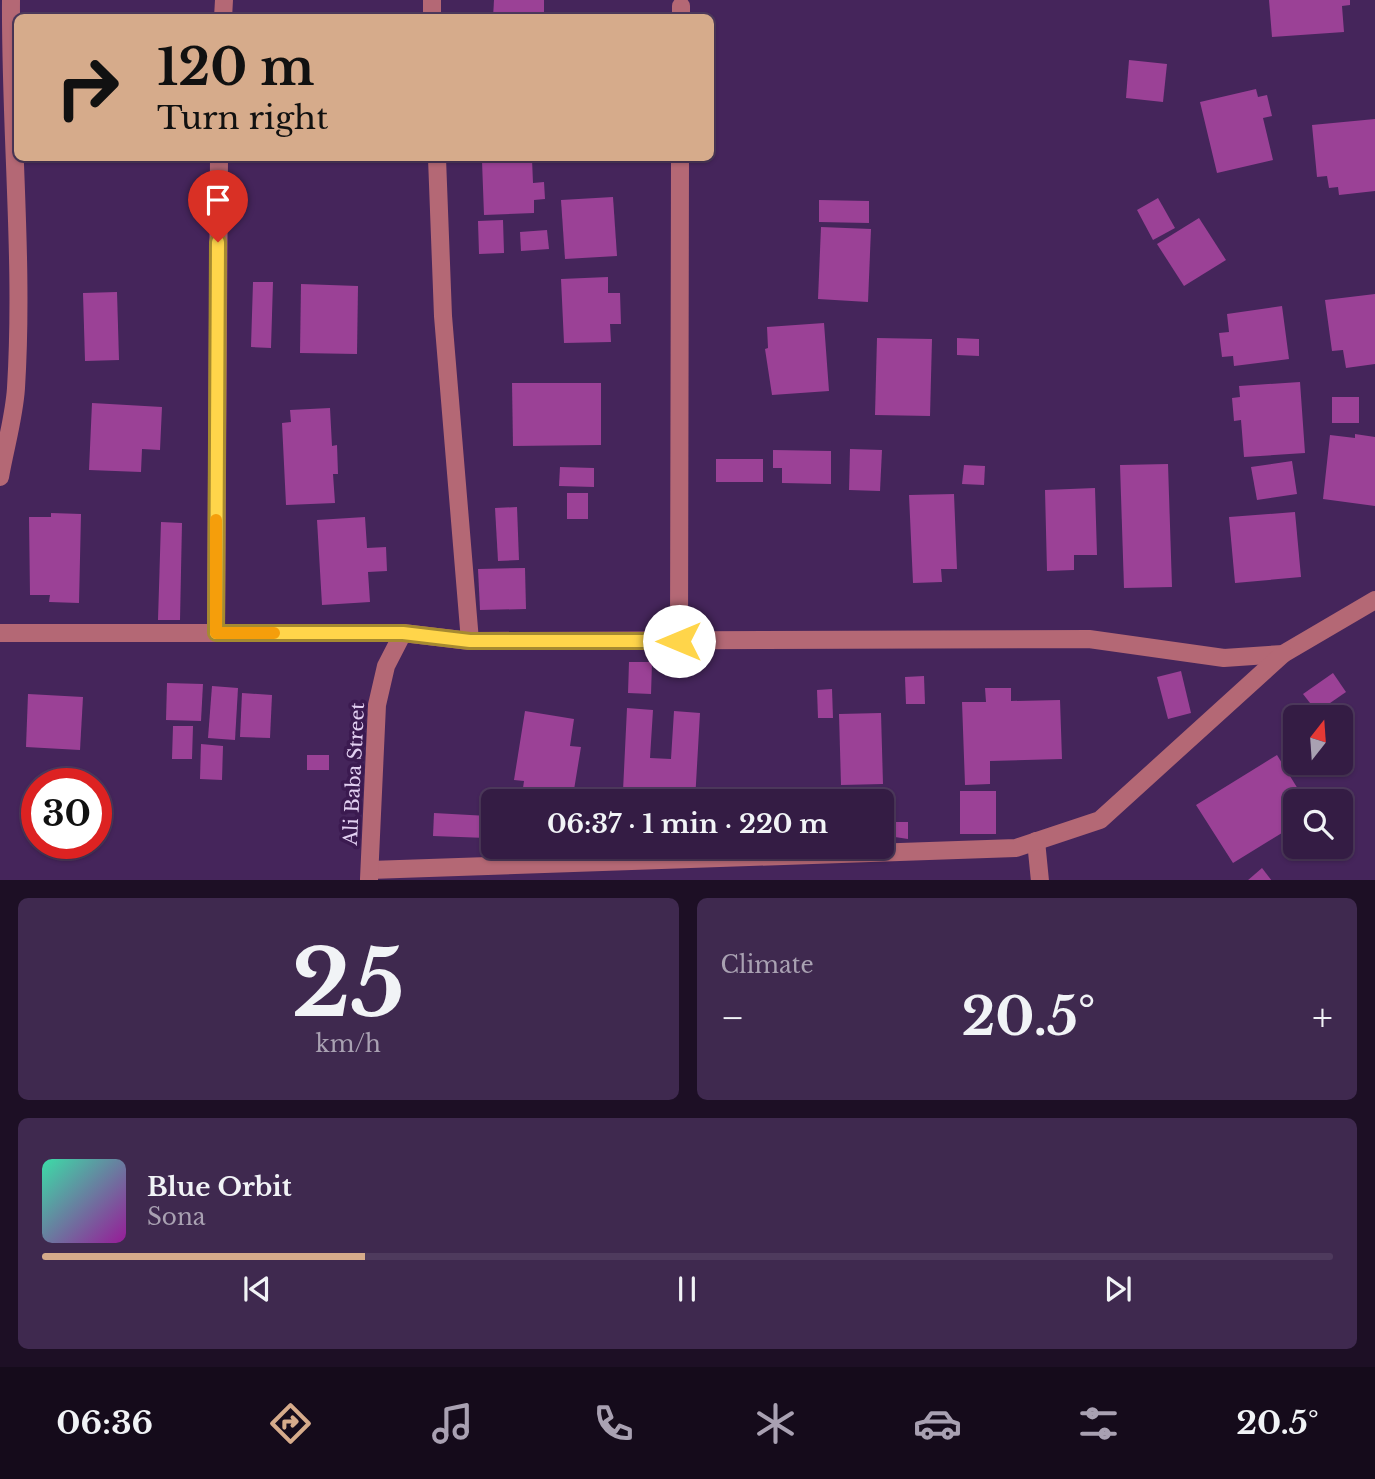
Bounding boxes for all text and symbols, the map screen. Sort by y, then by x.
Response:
text: 120 m [157,37,315,98]
icon: right [42,42,133,133]
text: Turn right [157,98,328,138]
pin [188,170,248,242]
icon: arrive [199,181,237,219]
position arrow [642,604,716,678]
street label: Ali Baba Street [339,701,369,847]
north arrow [1283,705,1353,775]
map controls [1283,705,1353,859]
speed limit sign: 30 [21,768,112,859]
button: search [1283,789,1353,859]
text: 06:37 · 1 min · 220 m [547,808,828,840]
text: 25 [292,928,405,1041]
text: Climate [721,951,814,979]
text: 20.5° [961,985,1095,1049]
text: − [721,994,745,1041]
text: + [1312,994,1333,1041]
text: km/h [316,1030,381,1058]
text: Blue Orbit [147,1171,292,1203]
text: Sona [147,1203,205,1231]
icon: previous [238,1270,276,1308]
icon: pause [668,1270,706,1308]
icon: next [1099,1270,1137,1308]
icon: directions [266,1399,315,1448]
icon: music [428,1399,477,1448]
icon: phone [589,1399,638,1448]
icon: climate [751,1399,800,1448]
icon: car [913,1399,962,1448]
icon: filters [1074,1399,1123,1448]
text: 06:36 [56,1403,153,1443]
text: 20.5° [1236,1403,1319,1443]

